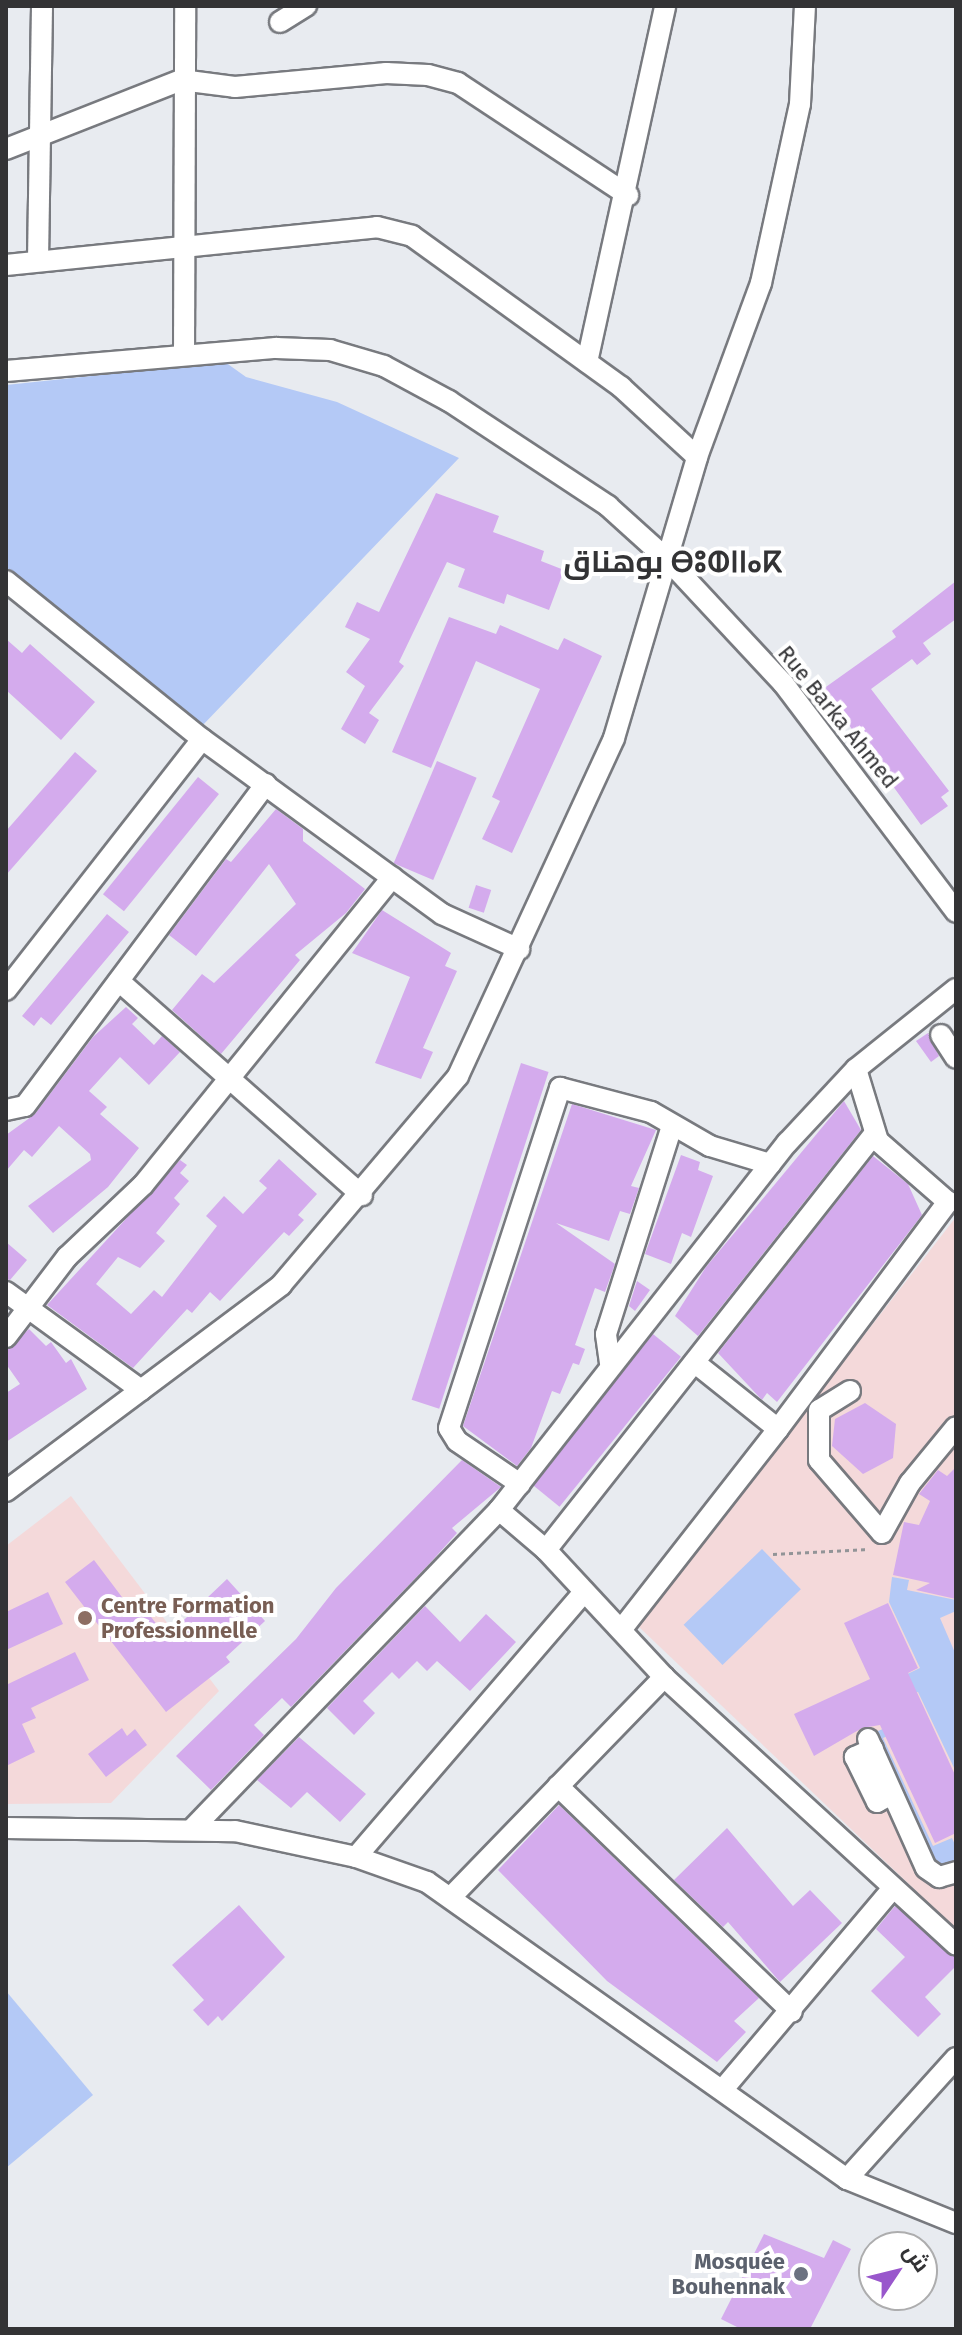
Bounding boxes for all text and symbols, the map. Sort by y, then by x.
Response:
district label: بوهناق ⴱⵓⵀⵏⵏⴰⴽ [564,544,782,580]
street label: Rue Barka Ahmed [772,640,904,794]
place label: Centre Formation Professionnelle [101,1592,275,1644]
marker: Centre Formation Professionnelle [76,1609,94,1627]
north arrow [858,2231,938,2311]
text: ش [897,2239,936,2277]
place label: Mosquée Bouhennak [672,2248,785,2300]
marker: Mosquée Bouhennak [792,2265,810,2283]

